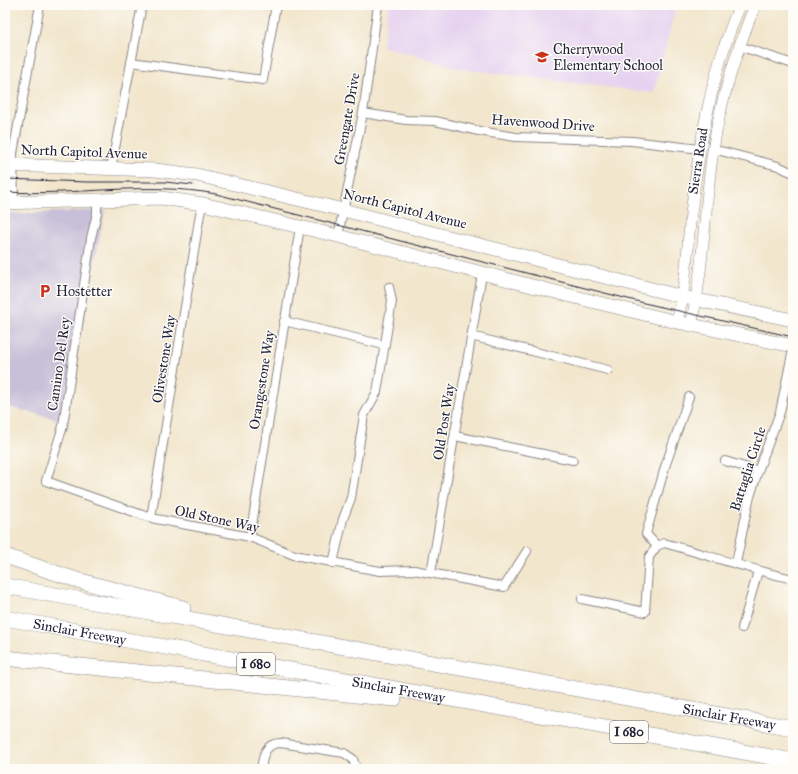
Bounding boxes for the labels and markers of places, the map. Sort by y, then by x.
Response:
place label: Cherrywood Elementary School [553,41,663,74]
school or university icon: Cherrywood Elementary School [534,49,550,65]
parking icon: Hostetter [37,283,53,299]
place label: Hostetter [56,283,113,300]

